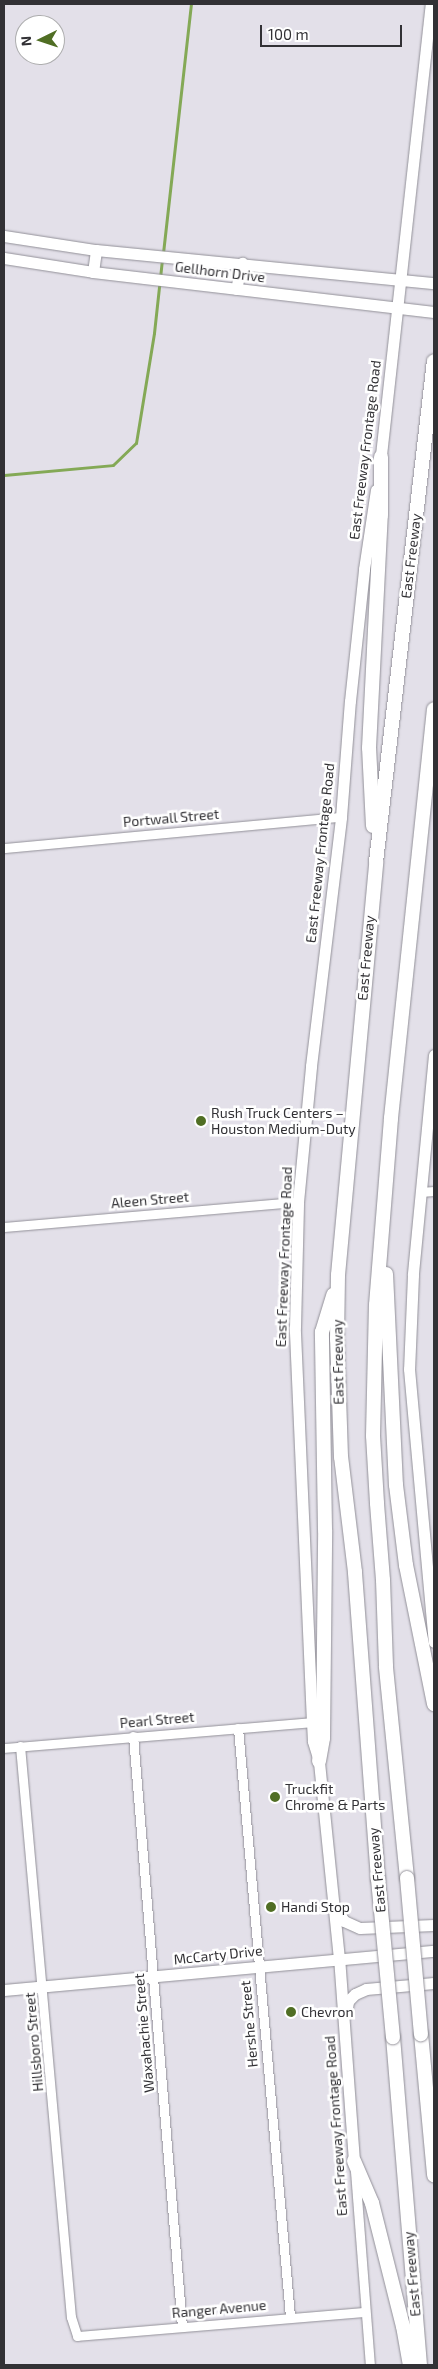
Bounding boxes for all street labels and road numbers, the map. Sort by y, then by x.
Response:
street label: Gellhorn Drive [174,258,266,286]
street label: East Freeway Frontage Road [346,359,384,541]
street label: East Freeway [397,513,425,599]
street label: East Freeway Frontage Road [302,762,338,944]
street label: Portwall Street [122,805,220,831]
street label: East Freeway [354,915,378,1001]
street label: East Freeway Frontage Road [272,1166,296,1348]
street label: Aleen Street [110,1188,190,1212]
street label: East Freeway [329,1319,347,1405]
street label: Pearl Street [119,1708,195,1732]
street label: East Freeway [365,1827,389,1913]
street label: McCarty Drive [173,1942,263,1968]
street label: Waxahachie Street [130,1973,158,2093]
street label: Hershe Street [237,1980,261,2068]
street label: Hillsboro Street [21,1992,47,2092]
street label: East Freeway Frontage Road [321,2035,351,2217]
street label: East Freeway [400,2231,424,2317]
street label: Ranger Avenue [171,2296,267,2322]

